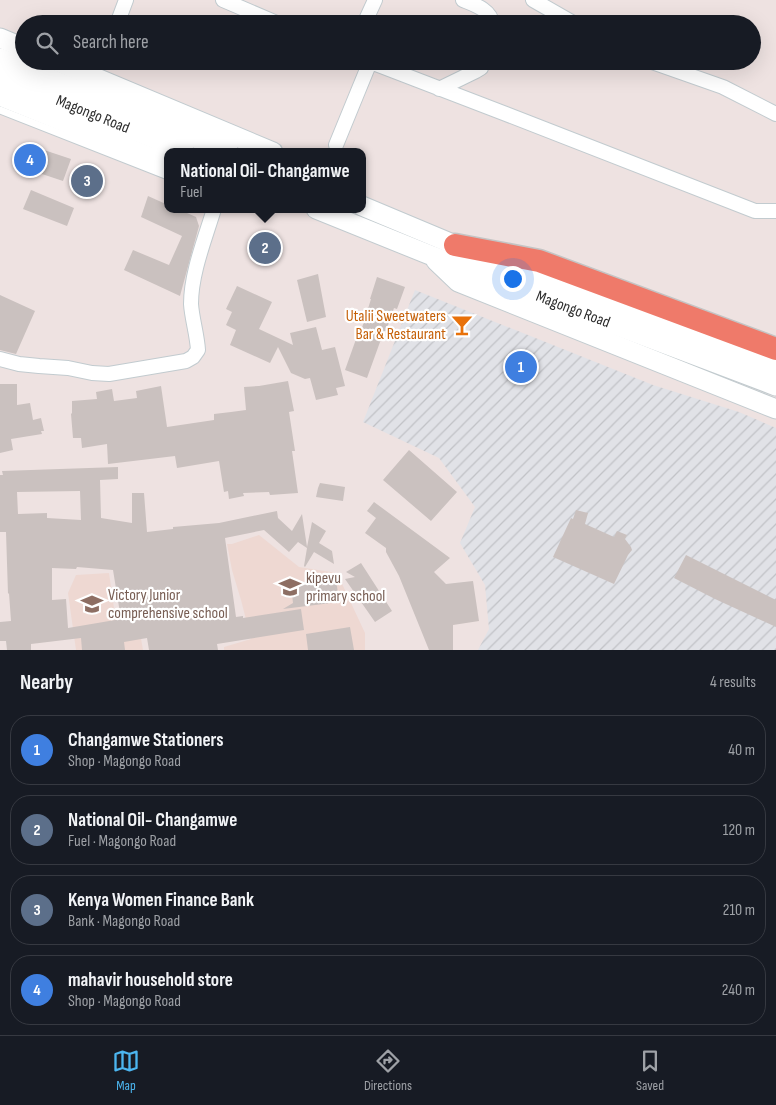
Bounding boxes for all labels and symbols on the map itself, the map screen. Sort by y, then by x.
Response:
street label: Magongo Road [53,91,132,137]
pin: 4 [14,141,46,179]
pin: 3 [71,162,103,200]
pin: 2 [249,229,281,267]
your location [500,266,526,292]
street label: Magongo Road [533,287,613,332]
place label: Utalii Sweetwaters Bar & Restaurant [346,307,446,344]
bar icon: Utalii Sweetwaters Bar & Restaurant [449,312,475,338]
pin: 1 [505,348,537,386]
place label: kipevu primary school [306,569,385,606]
school or university icon: kipevu primary school [277,574,303,600]
place label: Victory Junior comprehensive school [108,586,228,623]
school or university icon: Victory Junior comprehensive school [79,591,105,617]

